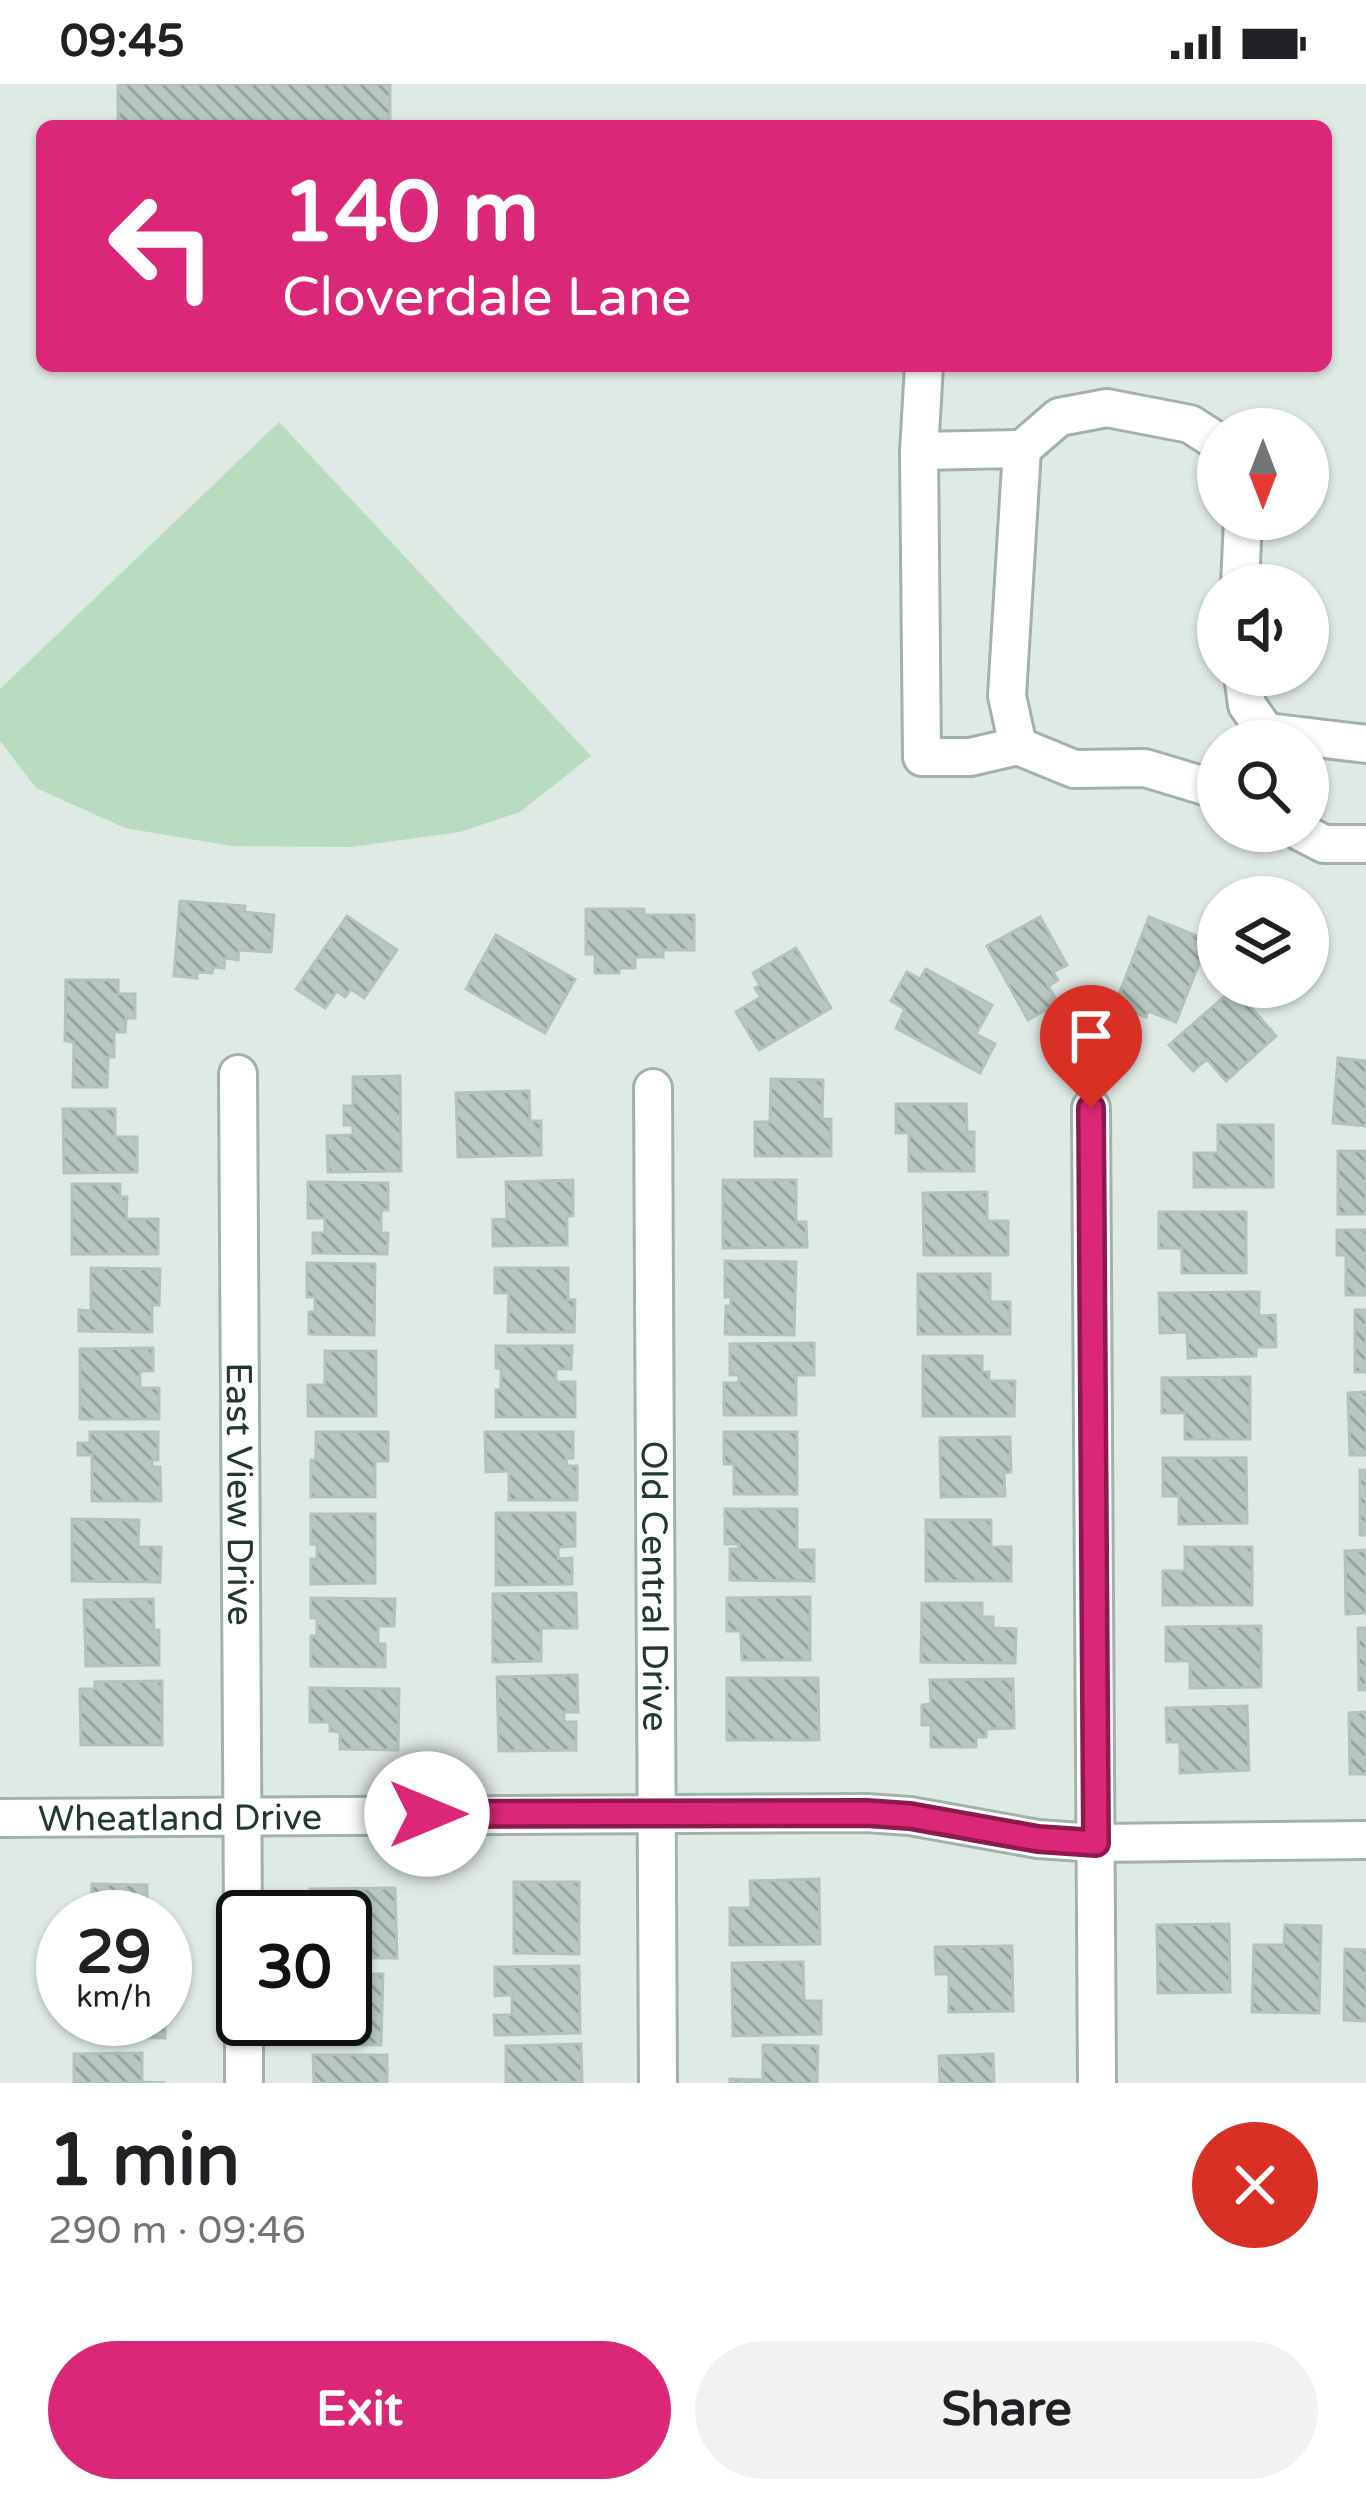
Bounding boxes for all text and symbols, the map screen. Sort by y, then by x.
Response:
text: 09:45 [60,15,185,69]
text: 140 m [282,163,539,264]
icon: left [84,168,240,324]
text: Cloverdale Lane [282,265,691,330]
north arrow [1197,408,1329,540]
map controls [1197,408,1329,1008]
button: sound [1197,564,1329,696]
button: search [1197,720,1329,852]
button: layers [1197,876,1329,1008]
pin [1040,985,1142,1108]
icon: arrive [1058,1003,1124,1069]
street label: East View Drive [217,1362,261,1626]
street label: Old Central Drive [632,1440,676,1732]
position arrow [364,1751,490,1877]
street label: Wheatland Drive [38,1796,322,1841]
speed limit sign: 30 [216,1890,372,2046]
text: 29 [76,1917,152,1989]
text: km/h [76,1979,152,2016]
text: 1 min [48,2118,240,2205]
button: close [1192,2122,1318,2248]
text: 290 m · 09:46 [48,2207,306,2254]
button: Exit [48,2341,671,2479]
button: Share [695,2341,1318,2479]

